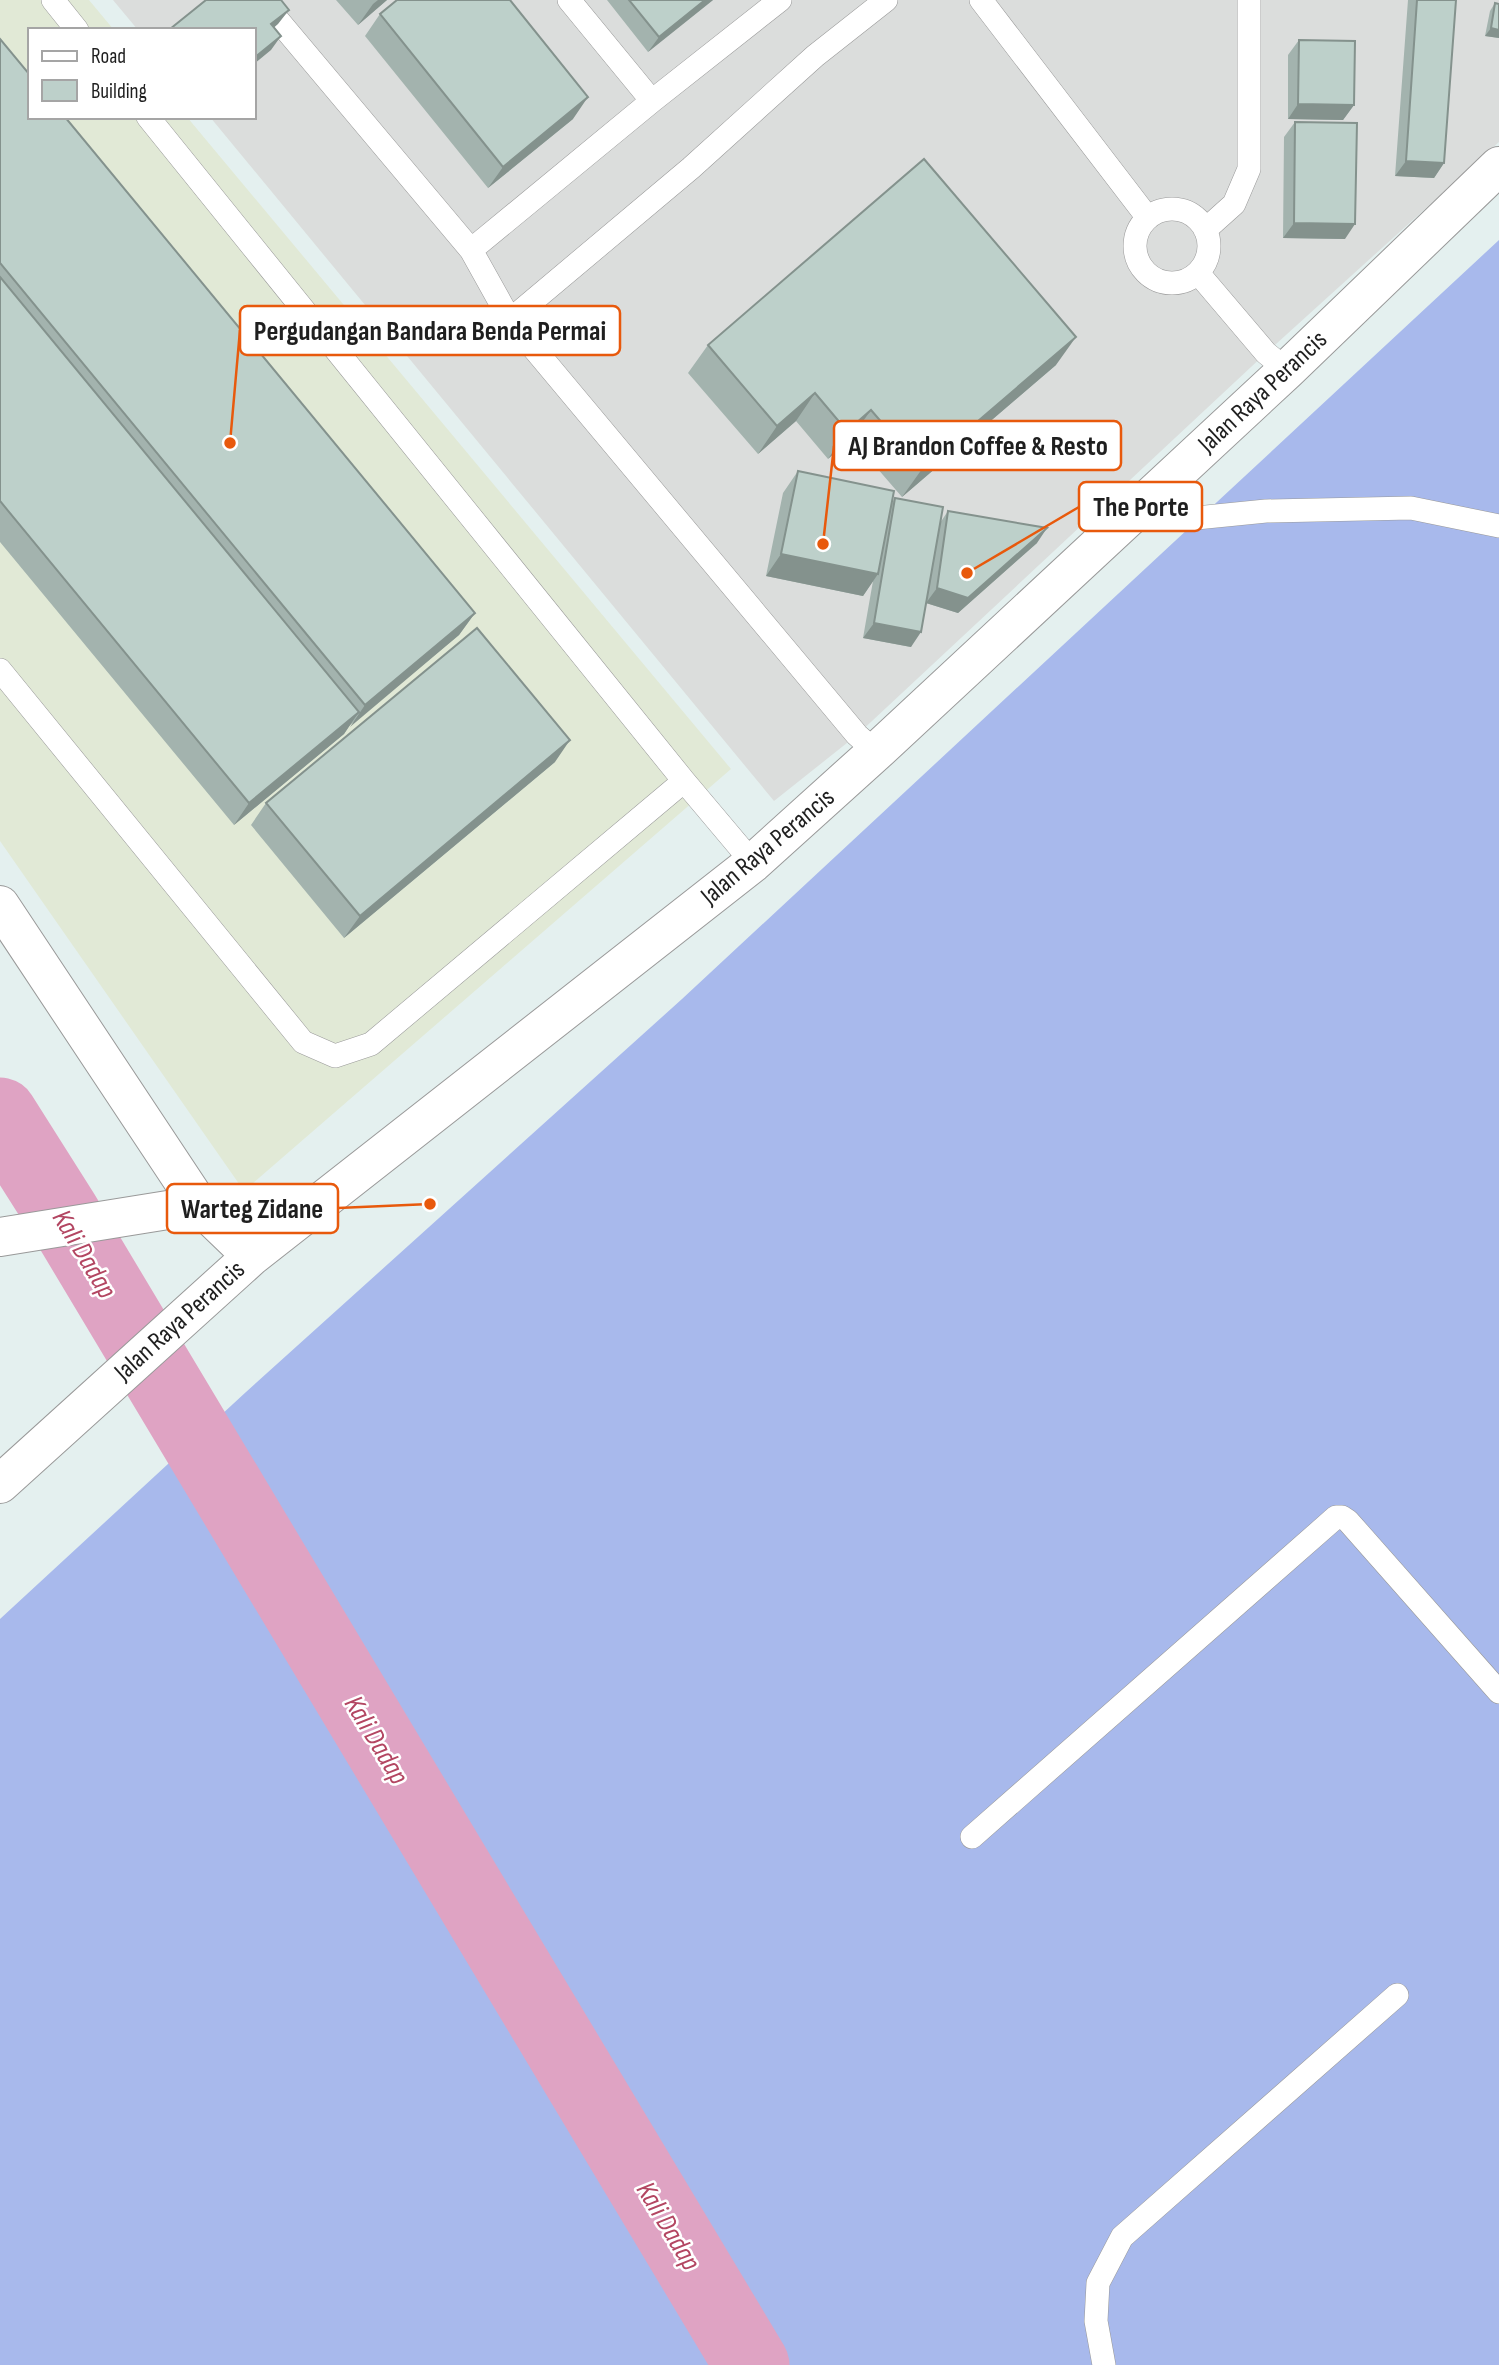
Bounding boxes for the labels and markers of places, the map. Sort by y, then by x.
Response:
callout: Pergudangan Bandara Benda Permai [240,306,620,355]
callout: AJ Brandon Coffee & Resto [834,421,1121,470]
callout: The Porte [1079,482,1202,531]
callout: Warteg Zidane [167,1184,338,1233]

